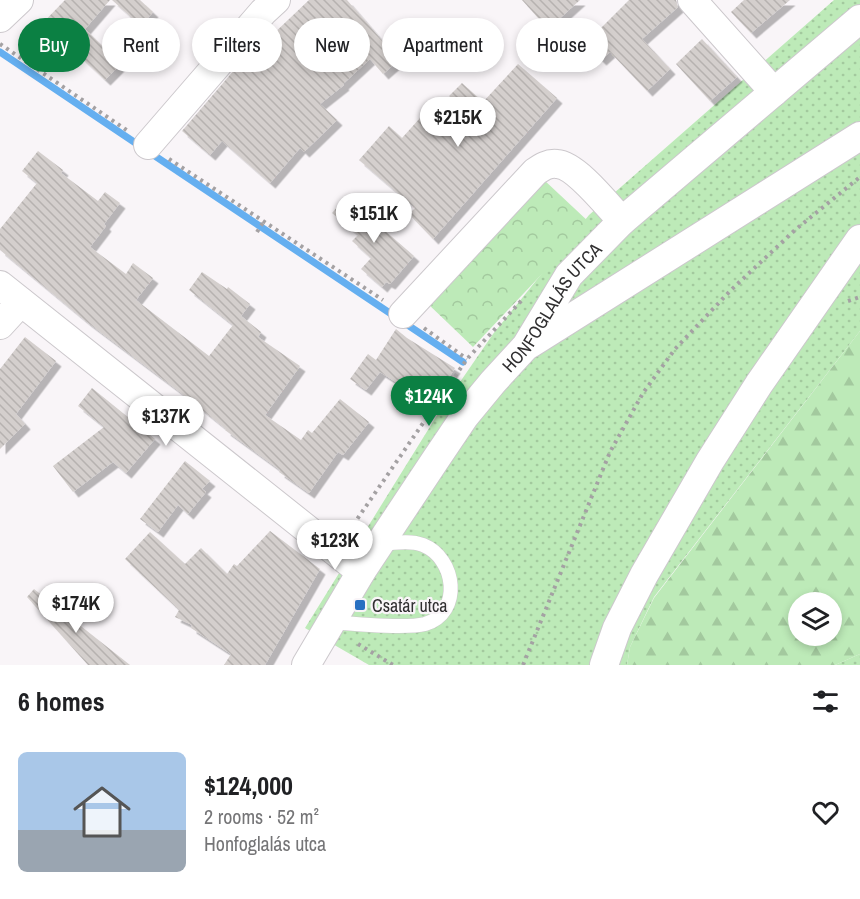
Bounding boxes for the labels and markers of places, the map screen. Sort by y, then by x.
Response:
pin: $215K [416,97,500,148]
pin: $151K [332,193,416,244]
pin: $124K [387,376,471,427]
pin: $137K [124,396,208,447]
pin: $123K [293,520,377,571]
pin: $174K [34,583,118,634]
place label: Csatár utca [372,593,447,618]
marker: Csatár utca [353,598,367,612]

